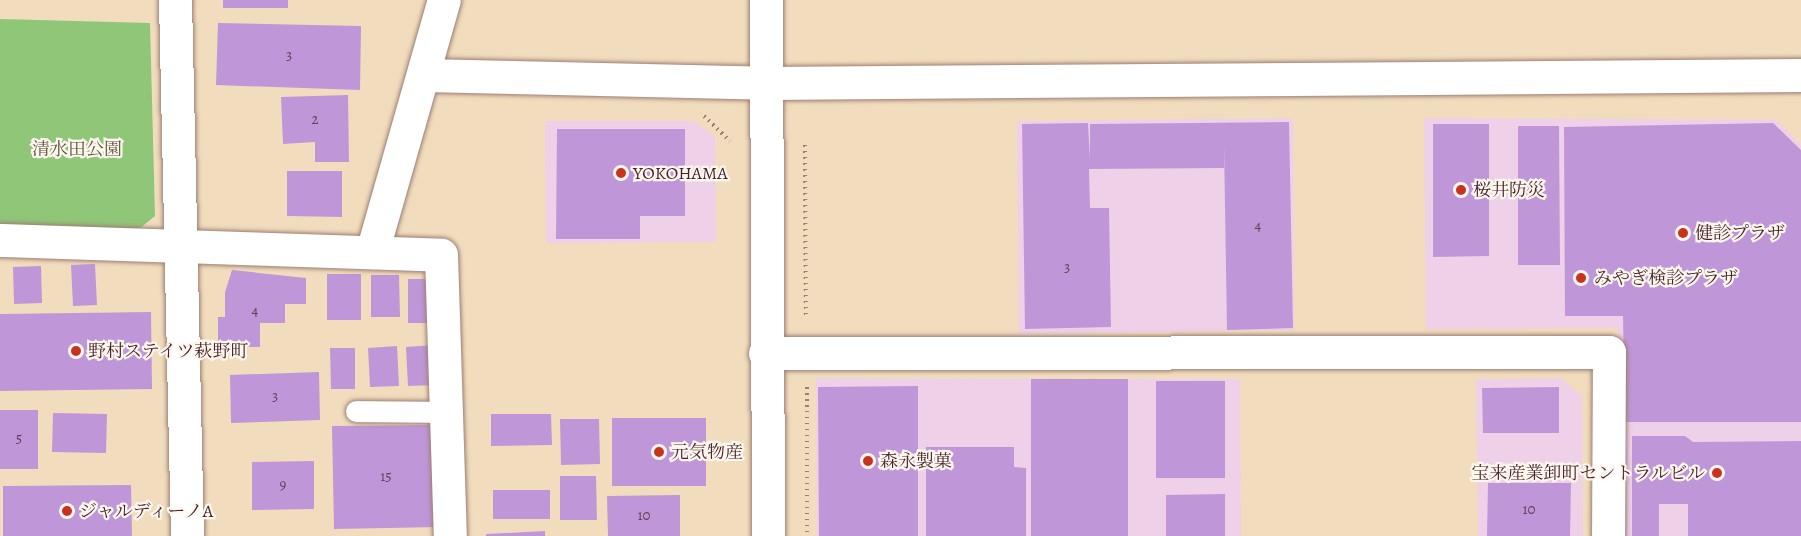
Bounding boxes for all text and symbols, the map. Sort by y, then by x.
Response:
house number: 3 [286,47,292,65]
house number: 2 [311,111,319,129]
park label: 清水田公園 [32,138,122,160]
place label: YOKOHAMA [633,162,728,184]
marker: YOKOHAMA [614,166,628,180]
place label: 桜井防災 [1473,179,1545,201]
marker: 桜井防災 [1454,183,1468,197]
house number: 4 [1255,217,1261,235]
place label: 健診プラザ [1695,222,1785,244]
marker: 健診プラザ [1676,226,1690,240]
house number: 3 [1064,259,1070,277]
place label: みやぎ検診プラザ [1594,267,1738,289]
marker: みやぎ検診プラザ [1572,269,1590,287]
house number: 4 [252,302,258,320]
place label: 野村ステイツ萩野町 [88,340,250,362]
marker: 野村ステイツ萩野町 [69,344,83,358]
house number: 3 [272,388,278,406]
house number: 5 [16,430,22,448]
place label: 元気物産 [671,441,743,463]
marker: 元気物産 [652,445,666,459]
place label: 森永製菓 [880,450,952,472]
marker: 森永製菓 [861,454,875,468]
place label: 宝来産業卸町セントラルビル [1471,462,1705,484]
marker: 宝来産業卸町セントラルビル [1710,466,1724,480]
house number: 15 [380,468,392,486]
house number: 9 [280,476,286,494]
place label: ジャルディーノA [79,500,216,522]
house number: 10 [1522,501,1536,519]
marker: ジャルディーノA [60,504,74,518]
house number: 10 [637,507,651,525]

